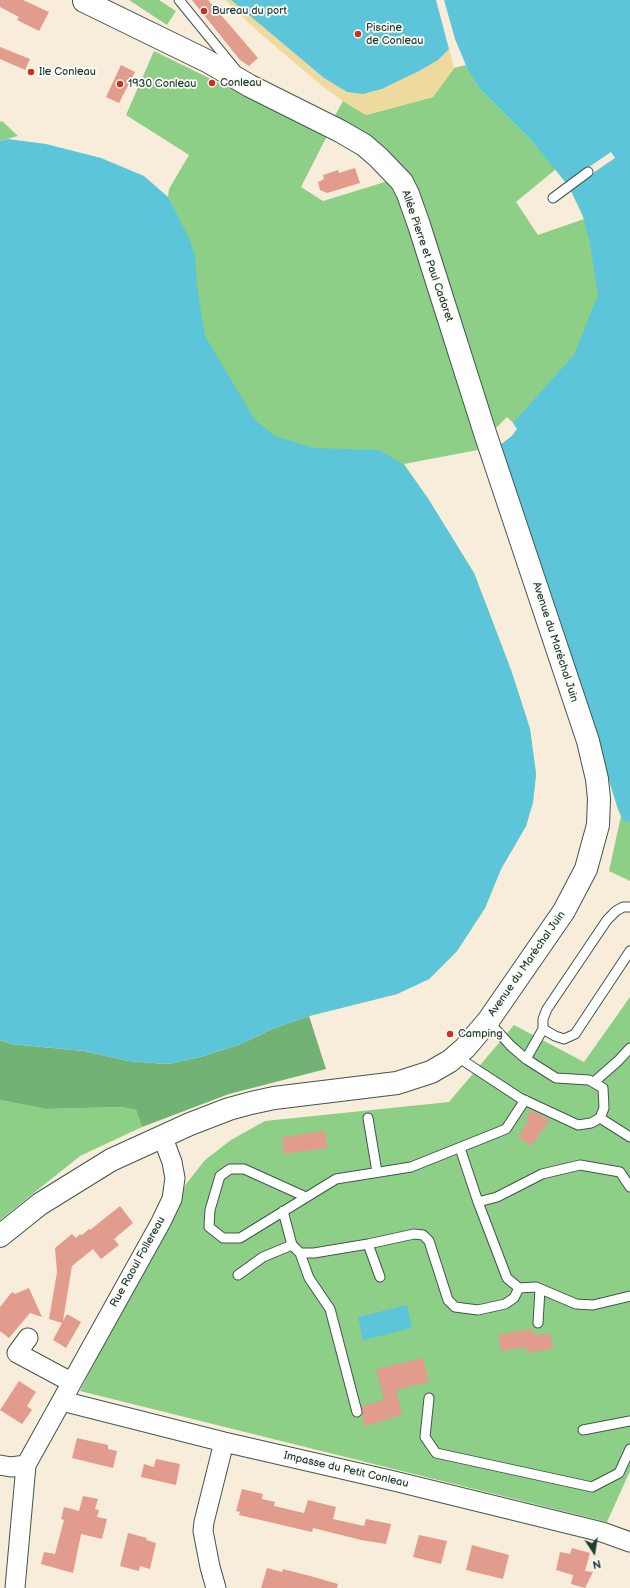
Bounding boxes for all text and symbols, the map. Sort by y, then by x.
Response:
place label: Bureau du port [212,4,287,18]
marker: Bureau du port [199,6,209,16]
place label: Piscine de Conleau [366,21,423,47]
marker: Piscine de Conleau [353,29,363,39]
place label: Ile Conleau [39,65,96,79]
marker: Ile Conleau [26,67,36,77]
place label: Conleau [220,76,262,90]
place label: 1930 Conleau [128,77,196,91]
marker: Conleau [207,78,217,88]
marker: 1930 Conleau [115,79,125,89]
street label: Allée Pierre et Paul Cadoret [398,188,456,324]
street label: Avenue du Maréchal Juin [529,580,581,704]
street label: Avenue du Maréchal Juin [486,909,568,1019]
place label: Camping [458,1027,503,1041]
marker: Camping [445,1029,455,1039]
street label: Rue Raoul Follereau [108,1214,168,1310]
street label: Impasse du Petit Conleau [282,1449,410,1491]
north arrow [574,1532,614,1572]
text: N [591,1557,602,1571]

